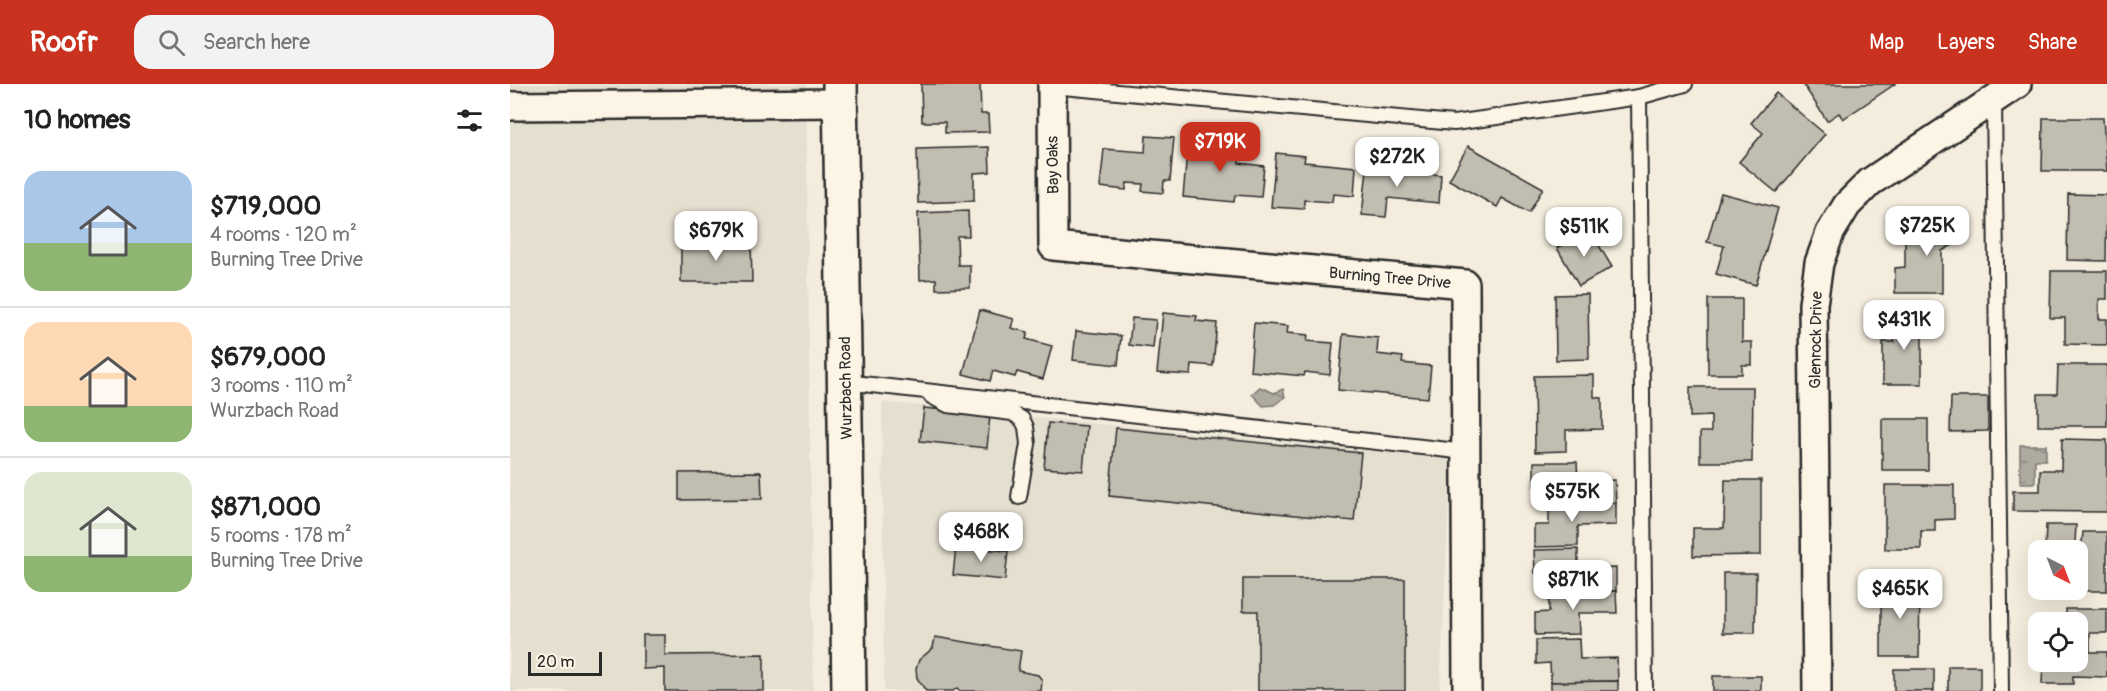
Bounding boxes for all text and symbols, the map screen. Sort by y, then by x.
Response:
search box [134,15,554,69]
text: Roofr [30,25,98,60]
icon: search [155,26,188,59]
text: Search here [203,28,310,56]
text: Map [1869,29,1904,56]
text: Layers [1937,29,1995,56]
text: Share [2028,29,2077,56]
text: 10 homes [24,104,130,136]
icon: filters [453,104,486,137]
pin: $719K [1178,122,1262,173]
text: $719K [1194,129,1246,154]
street label: Bay Oaks [1042,136,1064,194]
pin: $272K [1355,137,1439,188]
text: $272K [1369,144,1425,169]
text: $719,000 [210,190,321,222]
icon: home [72,195,144,267]
pin: $725K [1885,206,1969,257]
pin: $511K [1542,207,1626,258]
pin: $679K [674,211,758,262]
text: $725K [1899,213,1955,238]
text: $511K [1559,214,1609,239]
text: $679K [688,218,744,243]
text: 4 rooms · 120 m² [210,222,357,247]
text: Burning Tree Drive [210,247,363,272]
street label: Burning Tree Drive [1328,263,1452,293]
street label: Glenrock Drive [1805,291,1827,389]
pin: $431K [1862,300,1946,351]
text: $431K [1877,307,1931,332]
street label: Wurzbach Road [835,336,857,440]
text: $679,000 [210,341,326,373]
icon: home [72,346,144,418]
text: 3 rooms · 110 m² [210,373,353,398]
text: Wurzbach Road [210,398,339,423]
pin: $575K [1530,472,1614,523]
text: $575K [1544,479,1600,504]
text: $871,000 [210,491,321,523]
icon: home [72,496,144,568]
pin: $468K [939,512,1023,563]
text: $468K [953,519,1009,544]
text: 5 rooms · 178 m² [210,523,352,548]
north arrow [2028,540,2088,600]
map controls [2028,540,2088,672]
text: Burning Tree Drive [210,548,363,573]
pin: $871K [1531,560,1615,611]
text: $871K [1547,567,1599,592]
pin: $465K [1858,569,1942,620]
text: $465K [1872,576,1928,601]
button: locate [2028,612,2088,672]
scale bar [528,649,602,676]
text: 20 m [537,652,575,672]

